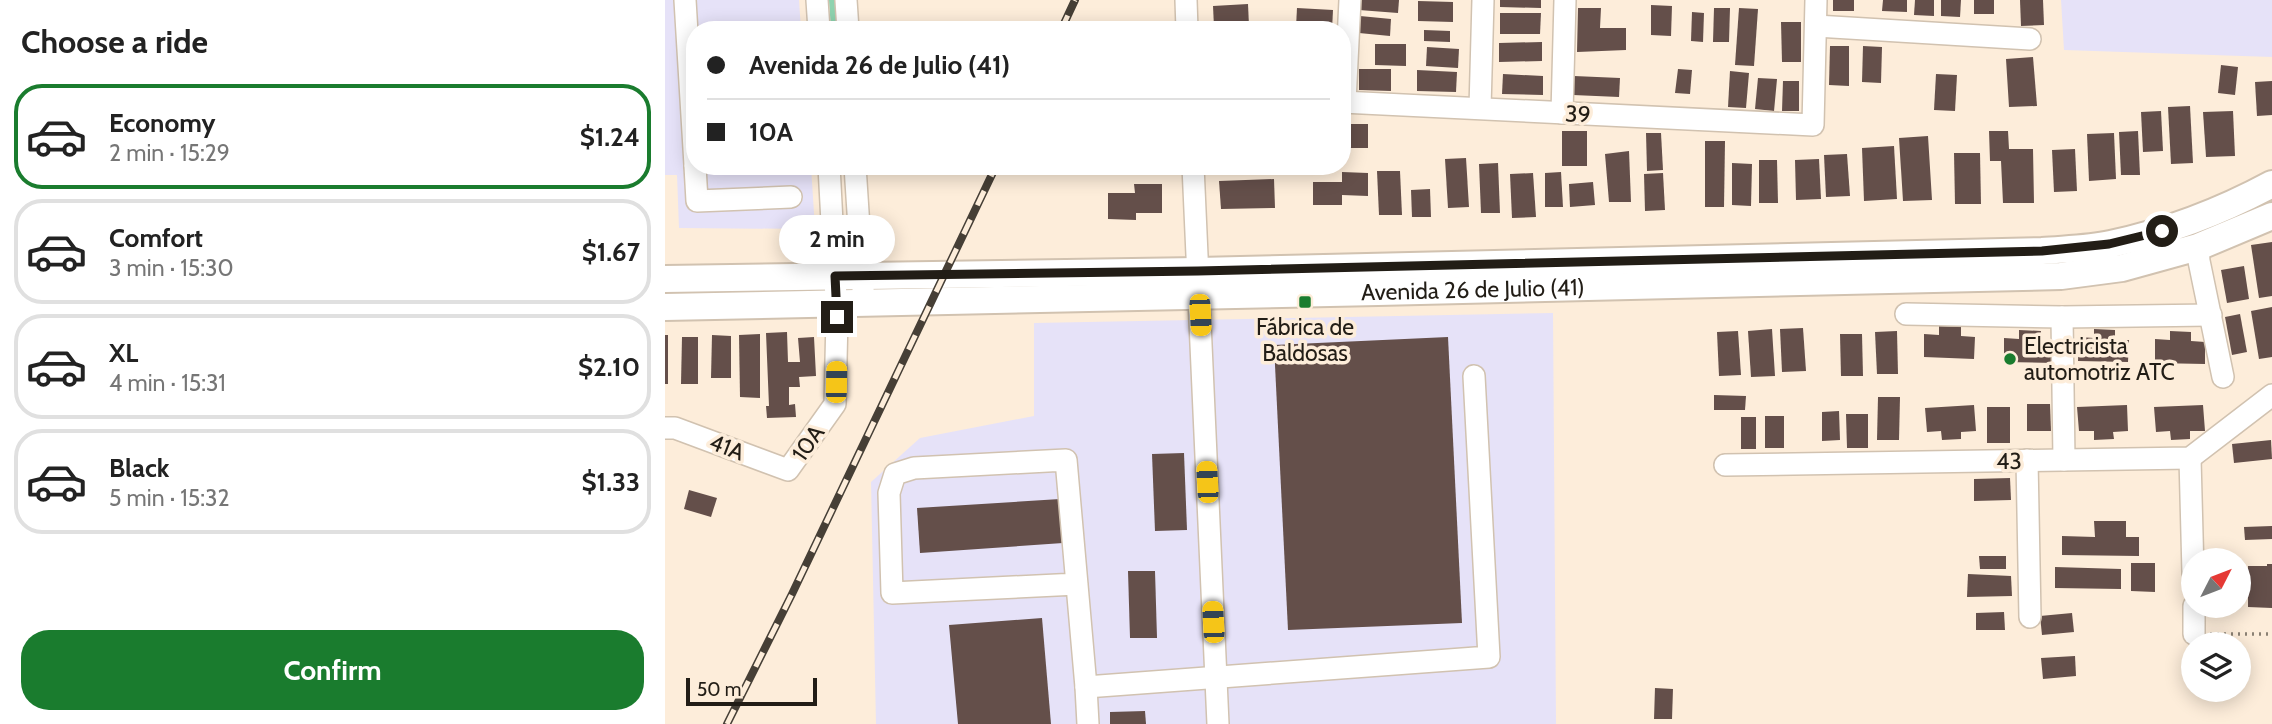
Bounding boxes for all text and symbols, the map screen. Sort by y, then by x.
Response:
text: Choose a ride [21,22,208,61]
text: Avenida 26 de Julio (41) [749,49,1010,81]
street label: 39 [1565,99,1591,129]
icon: car [25,105,88,168]
text: Economy [109,107,215,139]
text: 10A [749,116,793,148]
text: $1.24 [580,121,640,153]
text: 2 min · 15:29 [109,139,230,167]
route start [2146,215,2178,247]
callout: 2 min [779,216,895,264]
icon: car [25,220,88,283]
text: Comfort [109,222,203,254]
text: 2 min [809,225,865,253]
text: $1.67 [582,236,640,268]
text: 3 min · 15:30 [109,254,234,282]
street label: Avenida 26 de Julio (41) [1361,273,1585,306]
car [1189,293,1212,337]
marker: Fábrica de Baldosas [1297,294,1313,310]
route end [821,301,853,333]
place label: Fábrica de Baldosas [1256,313,1354,367]
place label: Electricista automotriz ATC [2024,332,2175,386]
icon: car [25,335,88,398]
text: XL [109,337,138,369]
text: $2.10 [578,351,640,383]
marker: Electricista automotriz ATC [2002,351,2018,367]
car [826,361,847,403]
text: 4 min · 15:31 [109,369,226,397]
street label: 10A [786,420,830,466]
street label: 41A [706,428,748,466]
street label: 43 [1996,447,2022,475]
icon: car [25,450,88,513]
text: Black [109,452,169,484]
car [1196,460,1219,504]
text: $1.33 [582,466,640,498]
text: 5 min · 15:32 [109,484,230,512]
north arrow [2181,548,2251,618]
map controls [2181,548,2251,702]
car [1202,600,1225,644]
button: Confirm [21,630,644,710]
button: layers [2181,632,2251,702]
scale bar [686,675,817,707]
text: 50 m [697,678,741,701]

